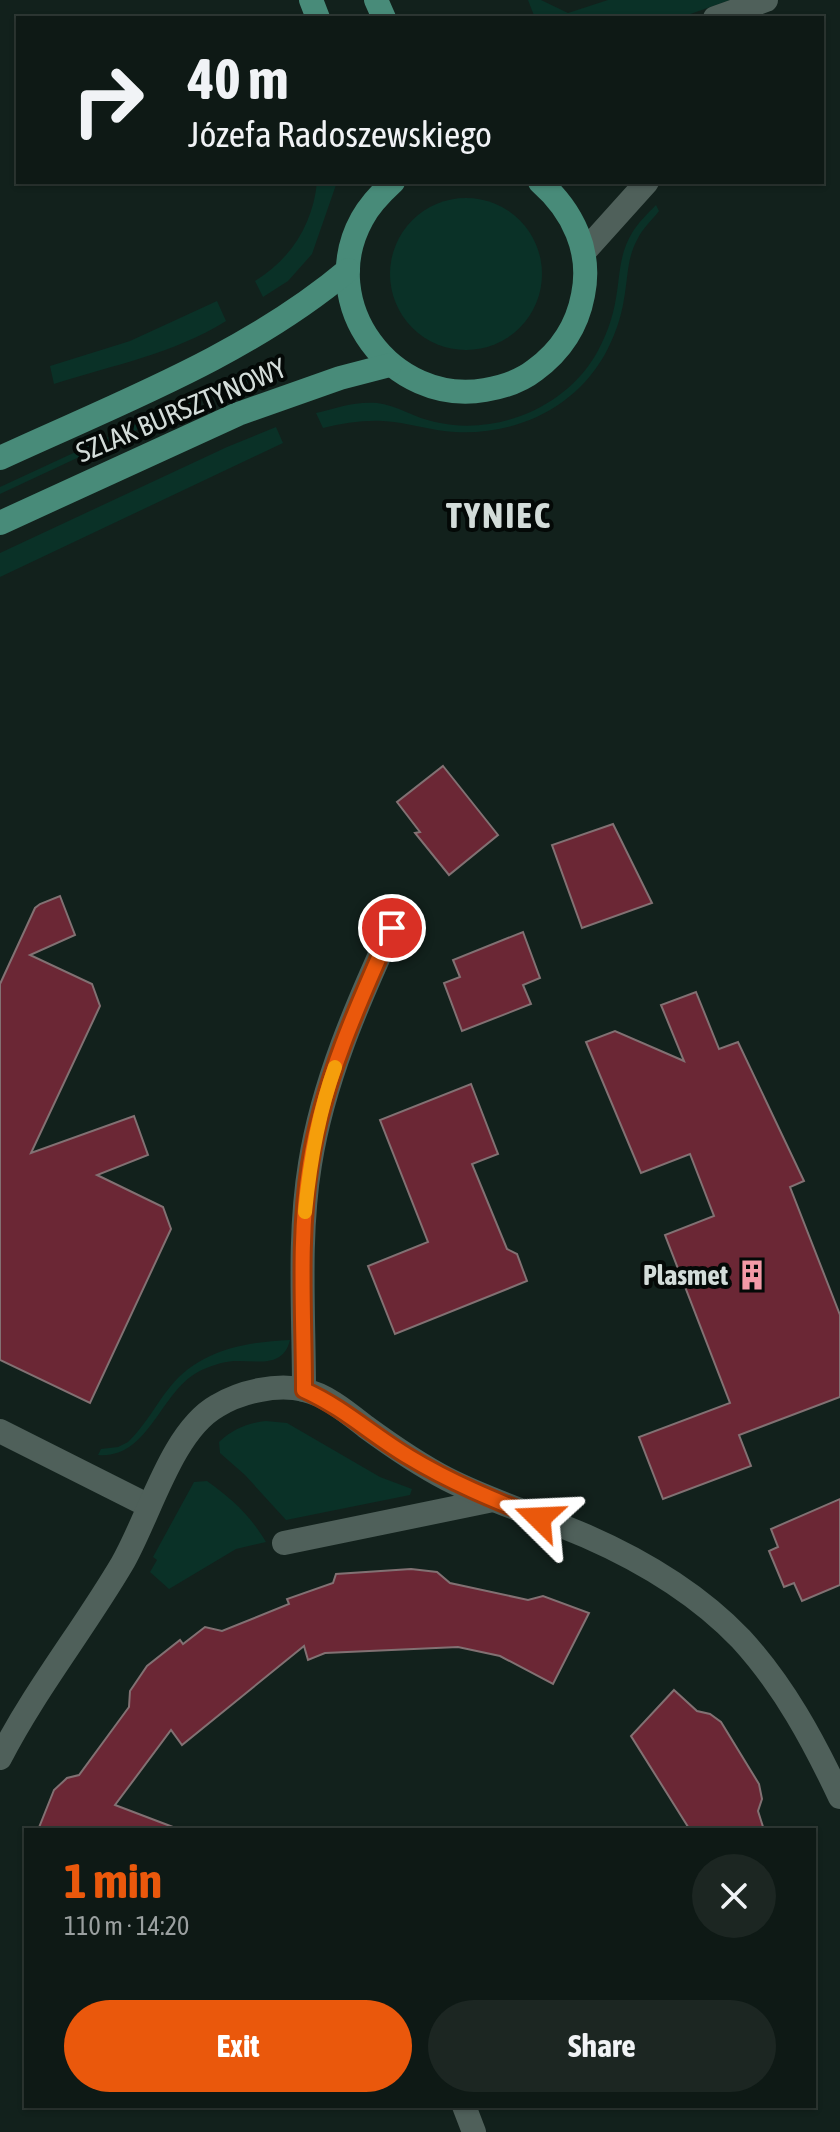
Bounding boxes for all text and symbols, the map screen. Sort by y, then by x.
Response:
text: 40 m [188,47,289,111]
icon: right [56,48,160,152]
text: Józefa Radoszewskiego [188,113,492,155]
street label: SZLAK BURSZTYNOWY [71,351,291,469]
district label: TYNIEC [446,494,552,536]
pin [358,894,426,962]
icon: arrive [370,906,414,950]
building icon: Plasmet [735,1258,769,1292]
place label: Plasmet [643,1259,728,1291]
position arrow [497,1476,581,1560]
text: 1 min [64,1853,162,1908]
button: close [692,1854,776,1938]
text: 110 m · 14:20 [64,1911,189,1941]
button: Exit [64,2000,412,2092]
button: Share [428,2000,776,2092]

